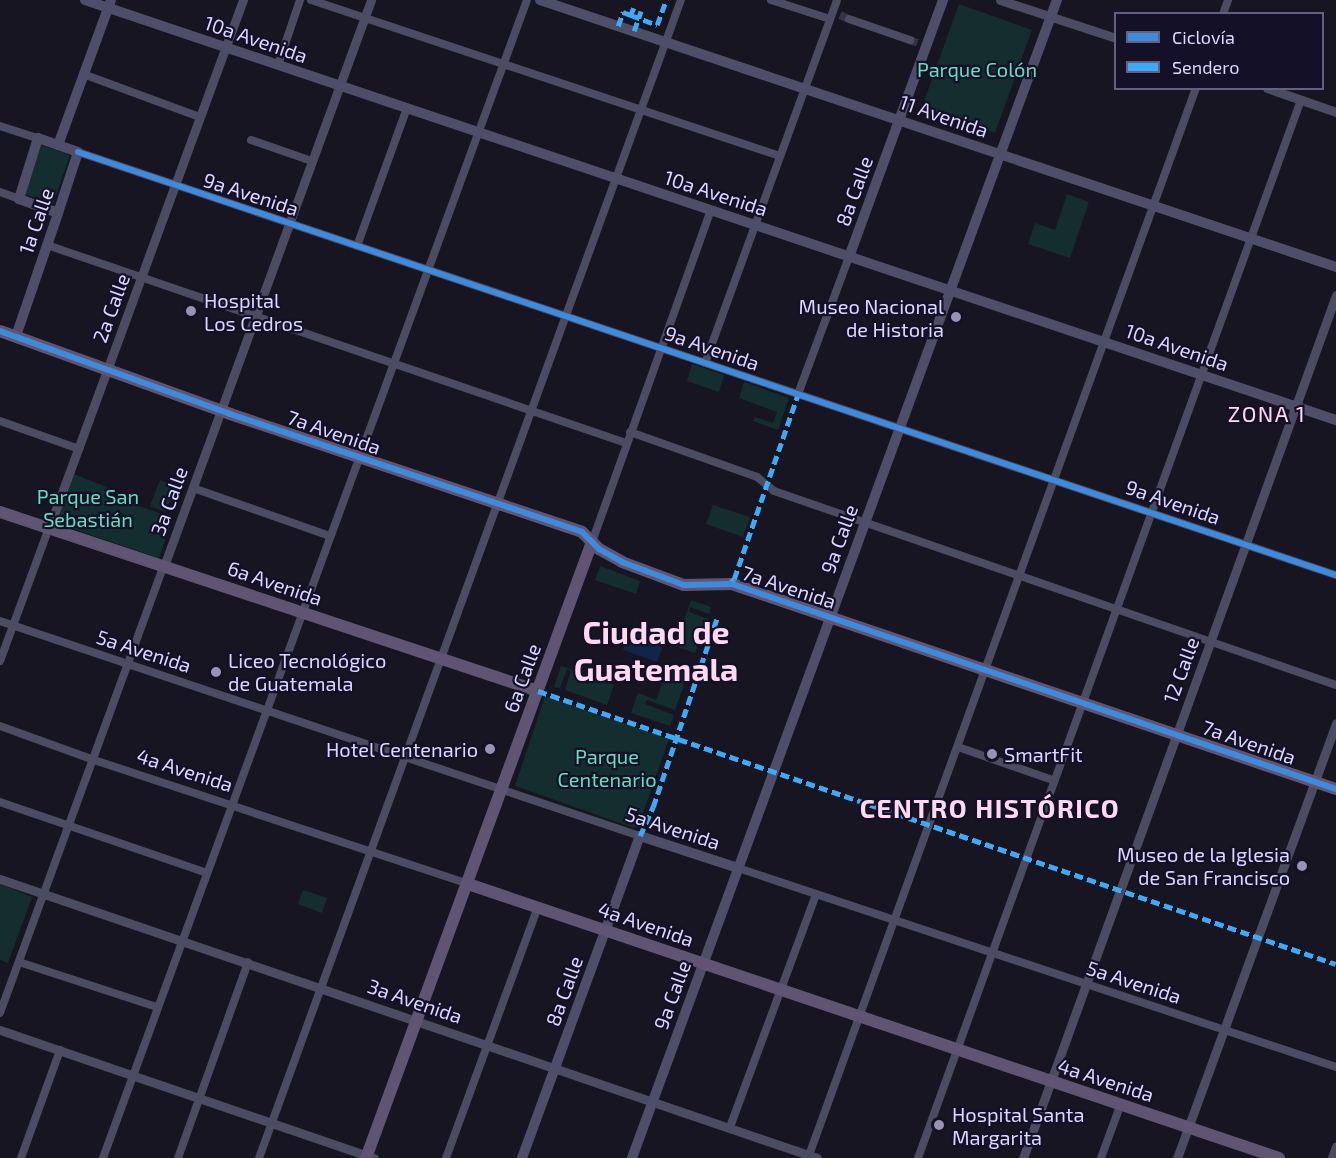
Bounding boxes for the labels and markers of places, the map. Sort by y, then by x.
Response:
place label: Hospital Los Cedros [204,288,303,335]
place label: Museo Nacional de Historia [799,294,944,341]
marker: Hospital Los Cedros [182,302,200,320]
marker: Museo Nacional de Historia [949,310,963,324]
place label: Liceo Tecnológico de Guatemala [228,648,387,695]
marker: Liceo Tecnológico de Guatemala [209,665,223,679]
place label: Hotel Centenario [325,737,478,761]
marker: Hotel Centenario [483,742,497,756]
place label: SmartFit [1004,742,1083,766]
marker: SmartFit [985,747,999,761]
place label: Museo de la Iglesia de San Francisco [1117,843,1290,890]
marker: Museo de la Iglesia de San Francisco [1295,859,1309,873]
place label: Hospital Santa Margarita [952,1102,1085,1149]
marker: Hospital Santa Margarita [930,1116,948,1134]

